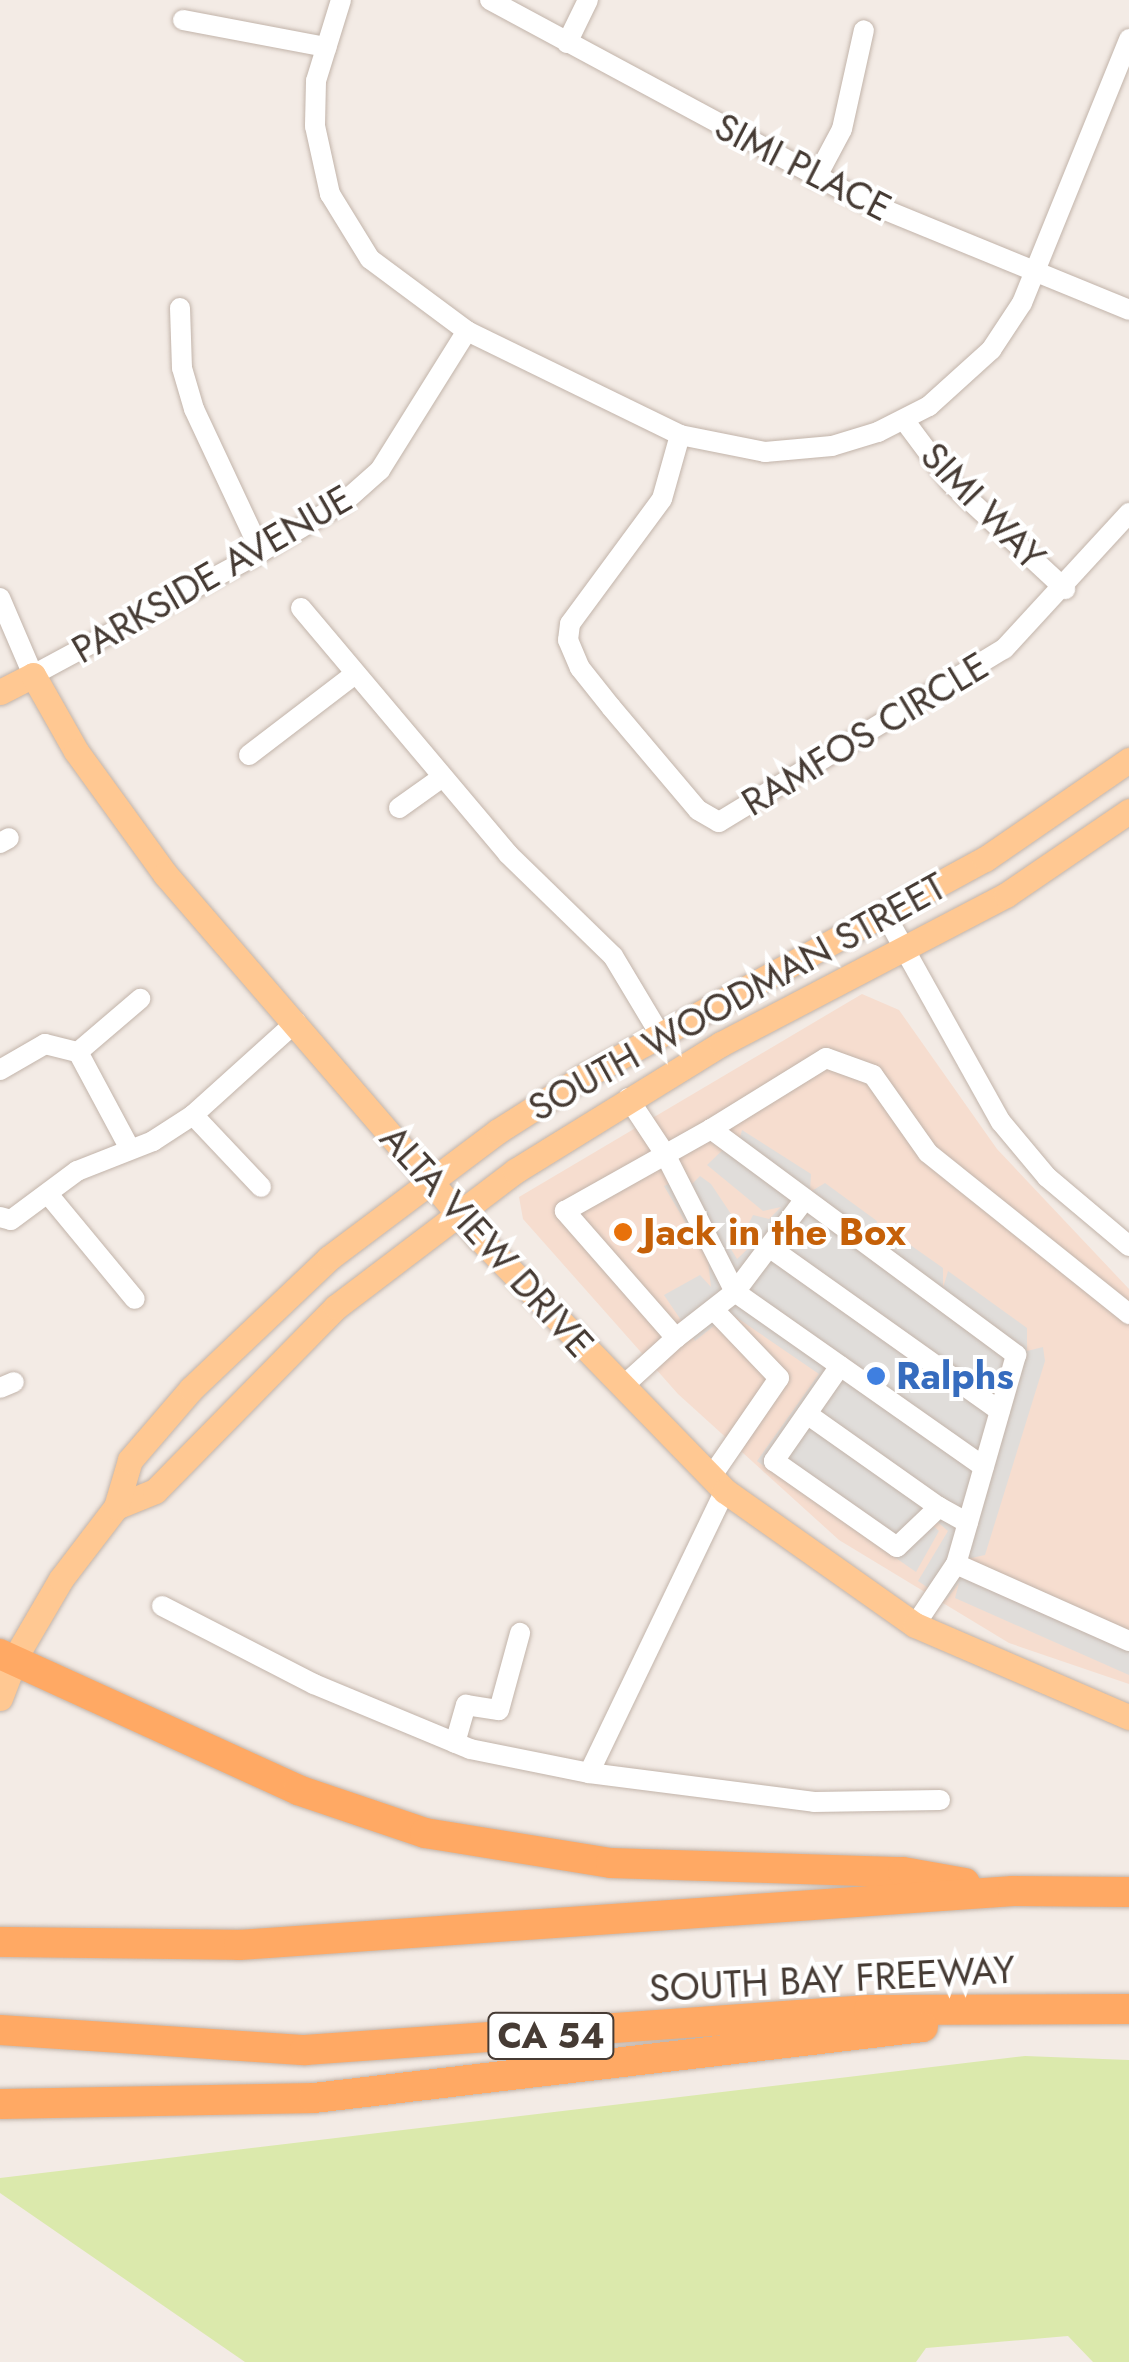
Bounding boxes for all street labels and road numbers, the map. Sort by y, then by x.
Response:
street label: SIMI PLACE [707,103,899,231]
street label: SIMI WAY [911,433,1055,579]
street label: PARKSIDE AVENUE [64,475,360,673]
street label: RAMFOS CIRCLE [734,643,996,825]
street label: SOUTH WOODMAN STREET [521,863,953,1131]
street label: ALTA VIEW DRIVE [371,1116,603,1366]
street label: SOUTH BAY FREEWAY [648,1947,1016,2011]
road number: CA 54 [486,2006,616,2066]

